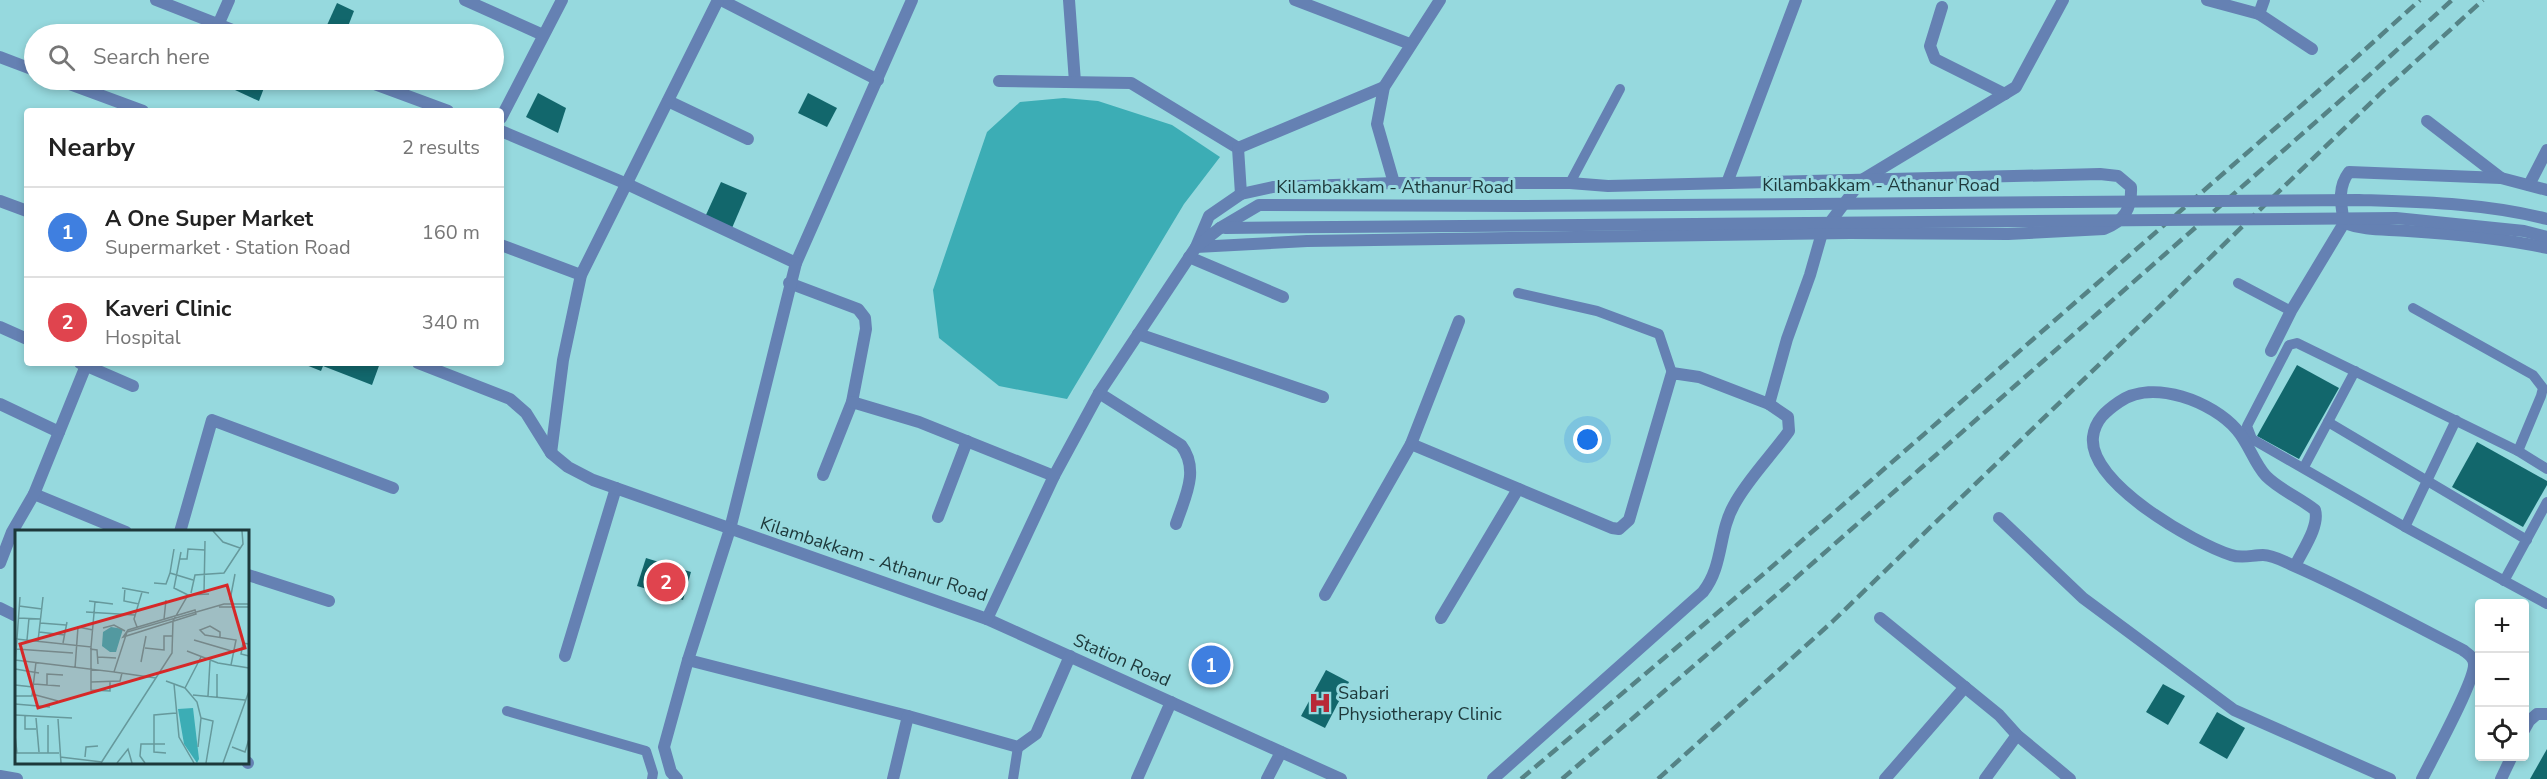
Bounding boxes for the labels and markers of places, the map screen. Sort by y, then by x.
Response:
pin: 2 [646,560,686,604]
pin: 1 [1192,642,1230,688]
place label: Sabari Physiotherapy Clinic [1338,681,1502,726]
hospital icon: Sabari Physiotherapy Clinic [1307,690,1333,716]

